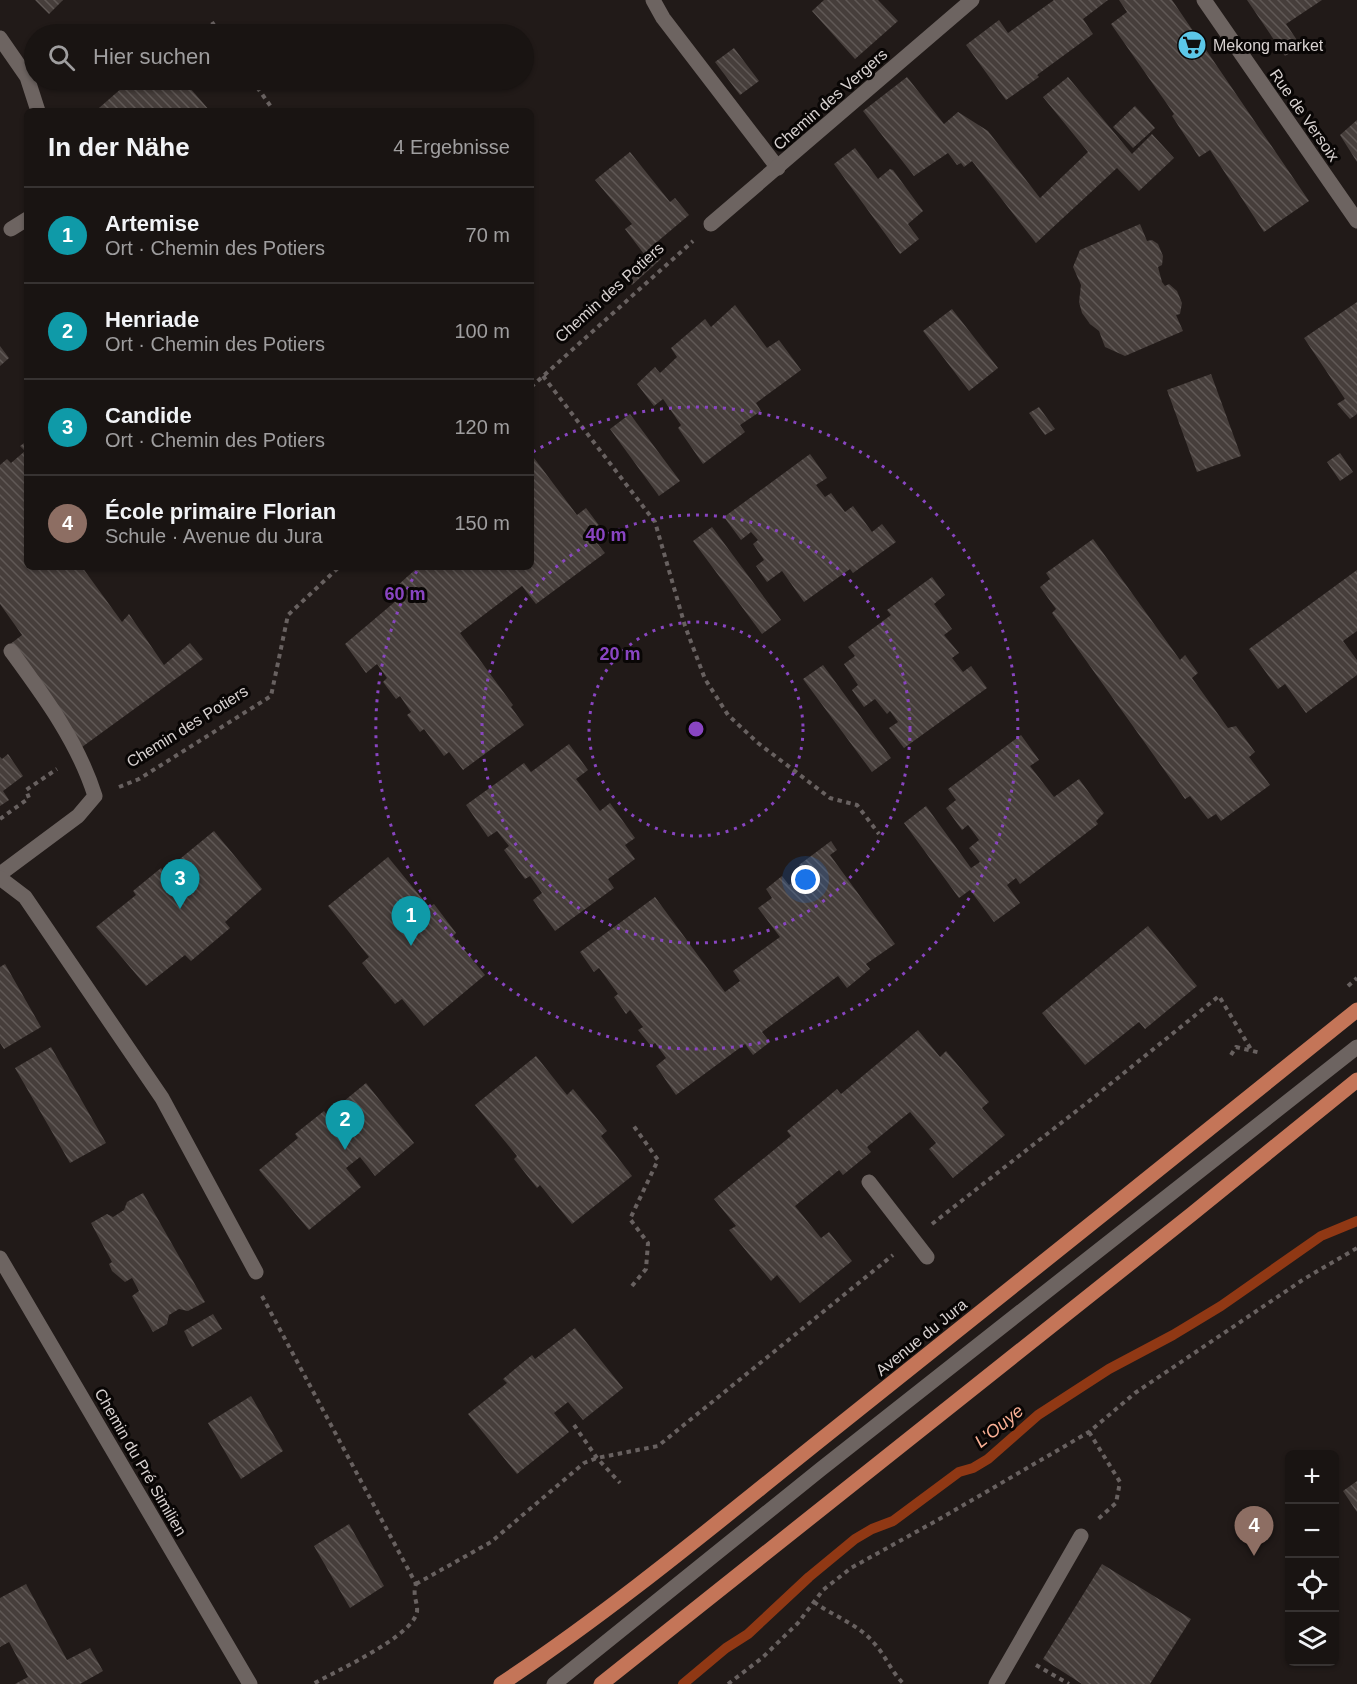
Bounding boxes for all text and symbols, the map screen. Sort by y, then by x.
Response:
search box [24,24,534,90]
supermarket icon: Mekong market [1176,29,1208,61]
place label: Mekong market [1213,37,1324,54]
icon: search [45,41,78,74]
text: Hier suchen [93,44,210,69]
street label: Chemin des Vergers [770,45,891,153]
street label: Rue de Versoix [1267,66,1343,165]
text: In der Nähe [48,132,190,162]
text: 4 Ergebnisse [393,136,510,158]
text: Artemise [105,211,199,236]
text: 1 [62,224,73,246]
text: 70 m [466,224,510,246]
text: Ort · Chemin des Potiers [105,237,325,259]
street label: Chemin des Potiers [552,239,667,345]
text: Henriade [105,307,199,332]
text: 2 [62,320,73,342]
text: 100 m [454,320,510,342]
text: Ort · Chemin des Potiers [105,333,325,355]
text: Candide [105,403,192,428]
text: 3 [62,416,73,438]
text: 120 m [454,416,510,438]
text: Ort · Chemin des Potiers [105,429,325,451]
text: École primaire Florian [105,499,336,524]
text: 4 [62,512,73,534]
text: 150 m [454,512,510,534]
text: Schule · Avenue du Jura [105,525,323,547]
text: 40 m [585,525,627,545]
text: 60 m [384,584,426,604]
text: 20 m [599,644,641,664]
street label: Chemin des Potiers [124,682,251,771]
centre of rings [686,719,706,739]
pin: 3 [160,860,200,909]
your location [791,865,820,894]
pin: 1 [392,896,430,946]
pin: 2 [326,1100,364,1150]
street label: Avenue du Jura [873,1296,970,1379]
street label: Chemin du Pré Similien [91,1386,190,1539]
water label: L'Ouye [971,1400,1027,1452]
map controls [1285,1450,1339,1666]
button: + [1285,1450,1339,1504]
button: − [1285,1504,1339,1558]
pin: 4 [1234,1506,1274,1556]
button: locate [1285,1558,1339,1612]
button: layers [1285,1612,1339,1666]

